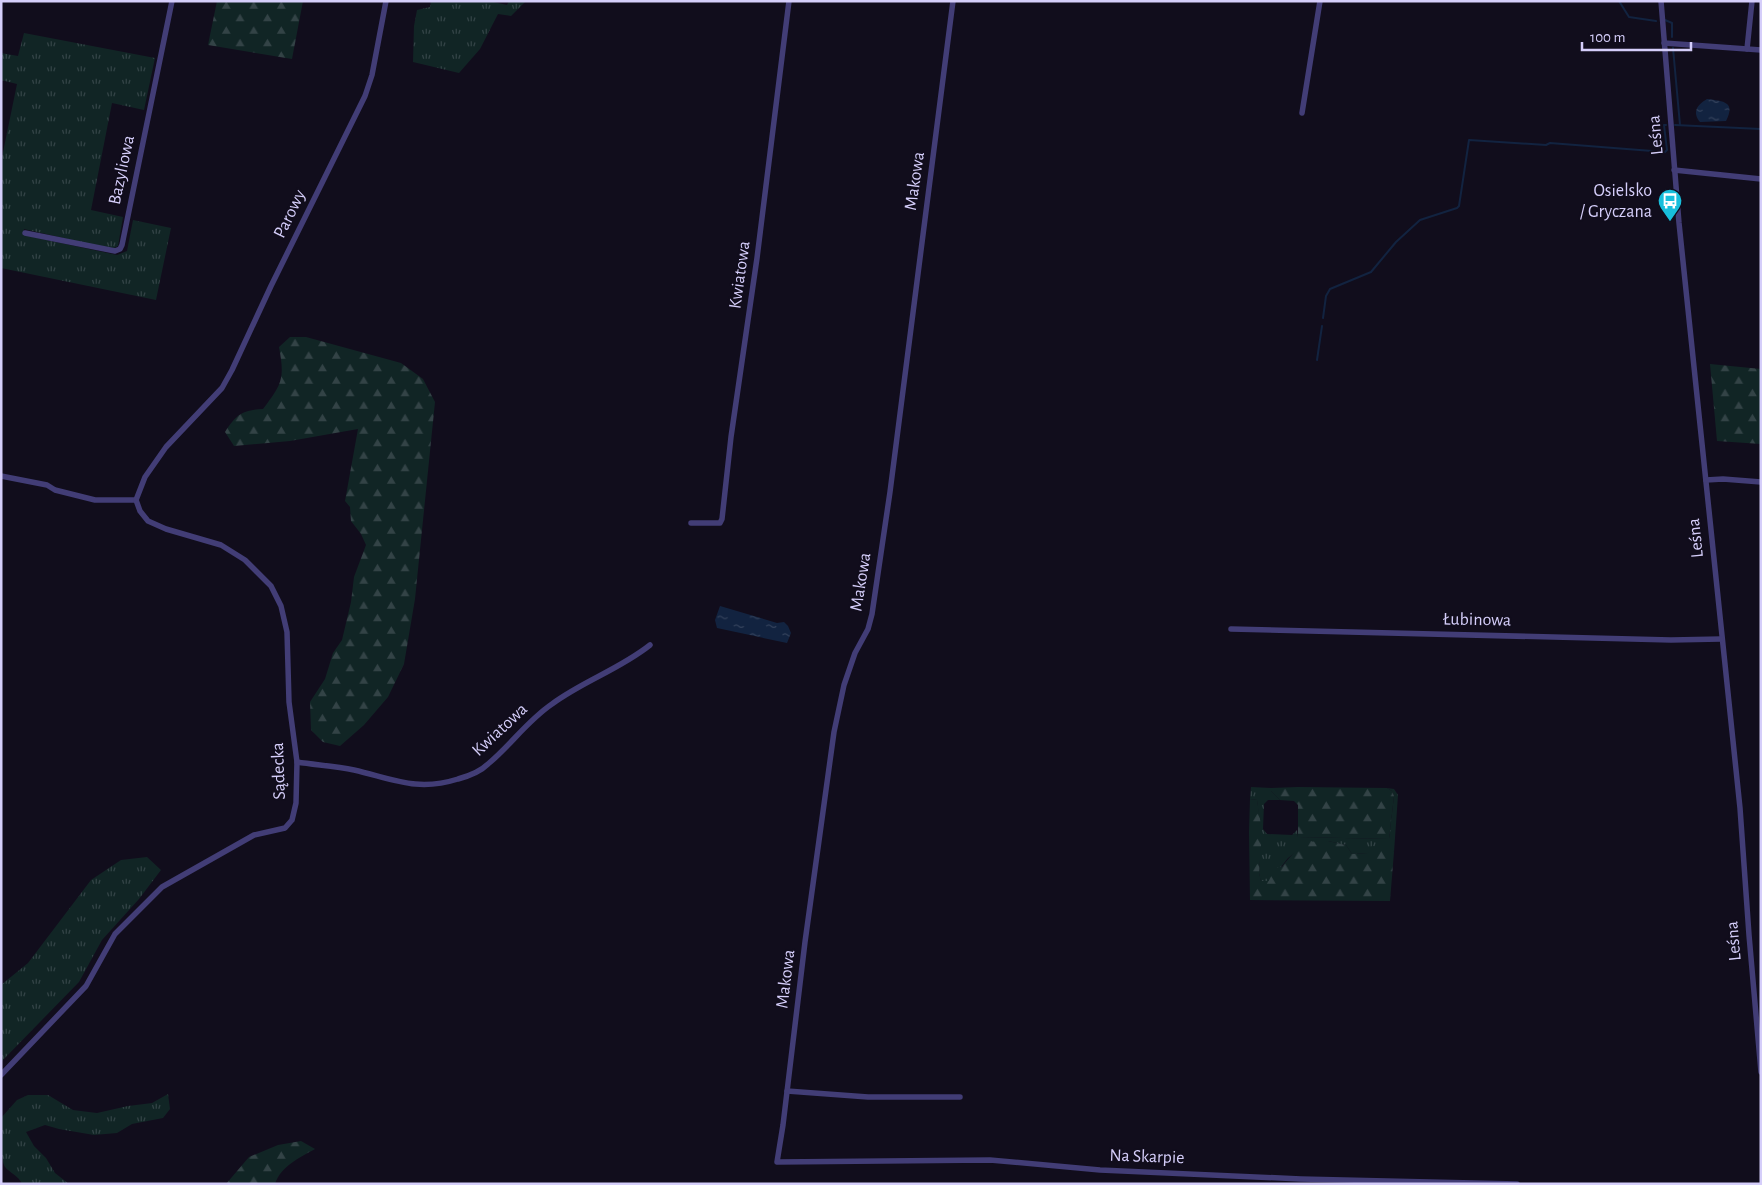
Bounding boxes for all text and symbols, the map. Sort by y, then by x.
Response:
scale bar [1582,20,1691,52]
text: 100 m [1590,30,1625,45]
street label: Leśna [1645,114,1667,156]
street label: Bazyliowa [106,134,138,206]
street label: Makowa [902,151,928,211]
place label: Osielsko / Gryczana [1580,182,1652,221]
street label: Parowy [271,187,309,241]
bus stop icon: Osielsko / Gryczana [1657,188,1683,222]
street label: Kwiatowa [726,240,754,310]
street label: Leśna [1685,517,1707,559]
street label: Makowa [847,551,875,613]
street label: Łubinowa [1443,610,1511,630]
street label: Kwiatowa [469,700,531,760]
street label: Sądecka [269,742,289,800]
street label: Leśna [1723,920,1745,962]
street label: Makowa [773,949,799,1009]
street label: Na Skarpie [1109,1147,1185,1167]

